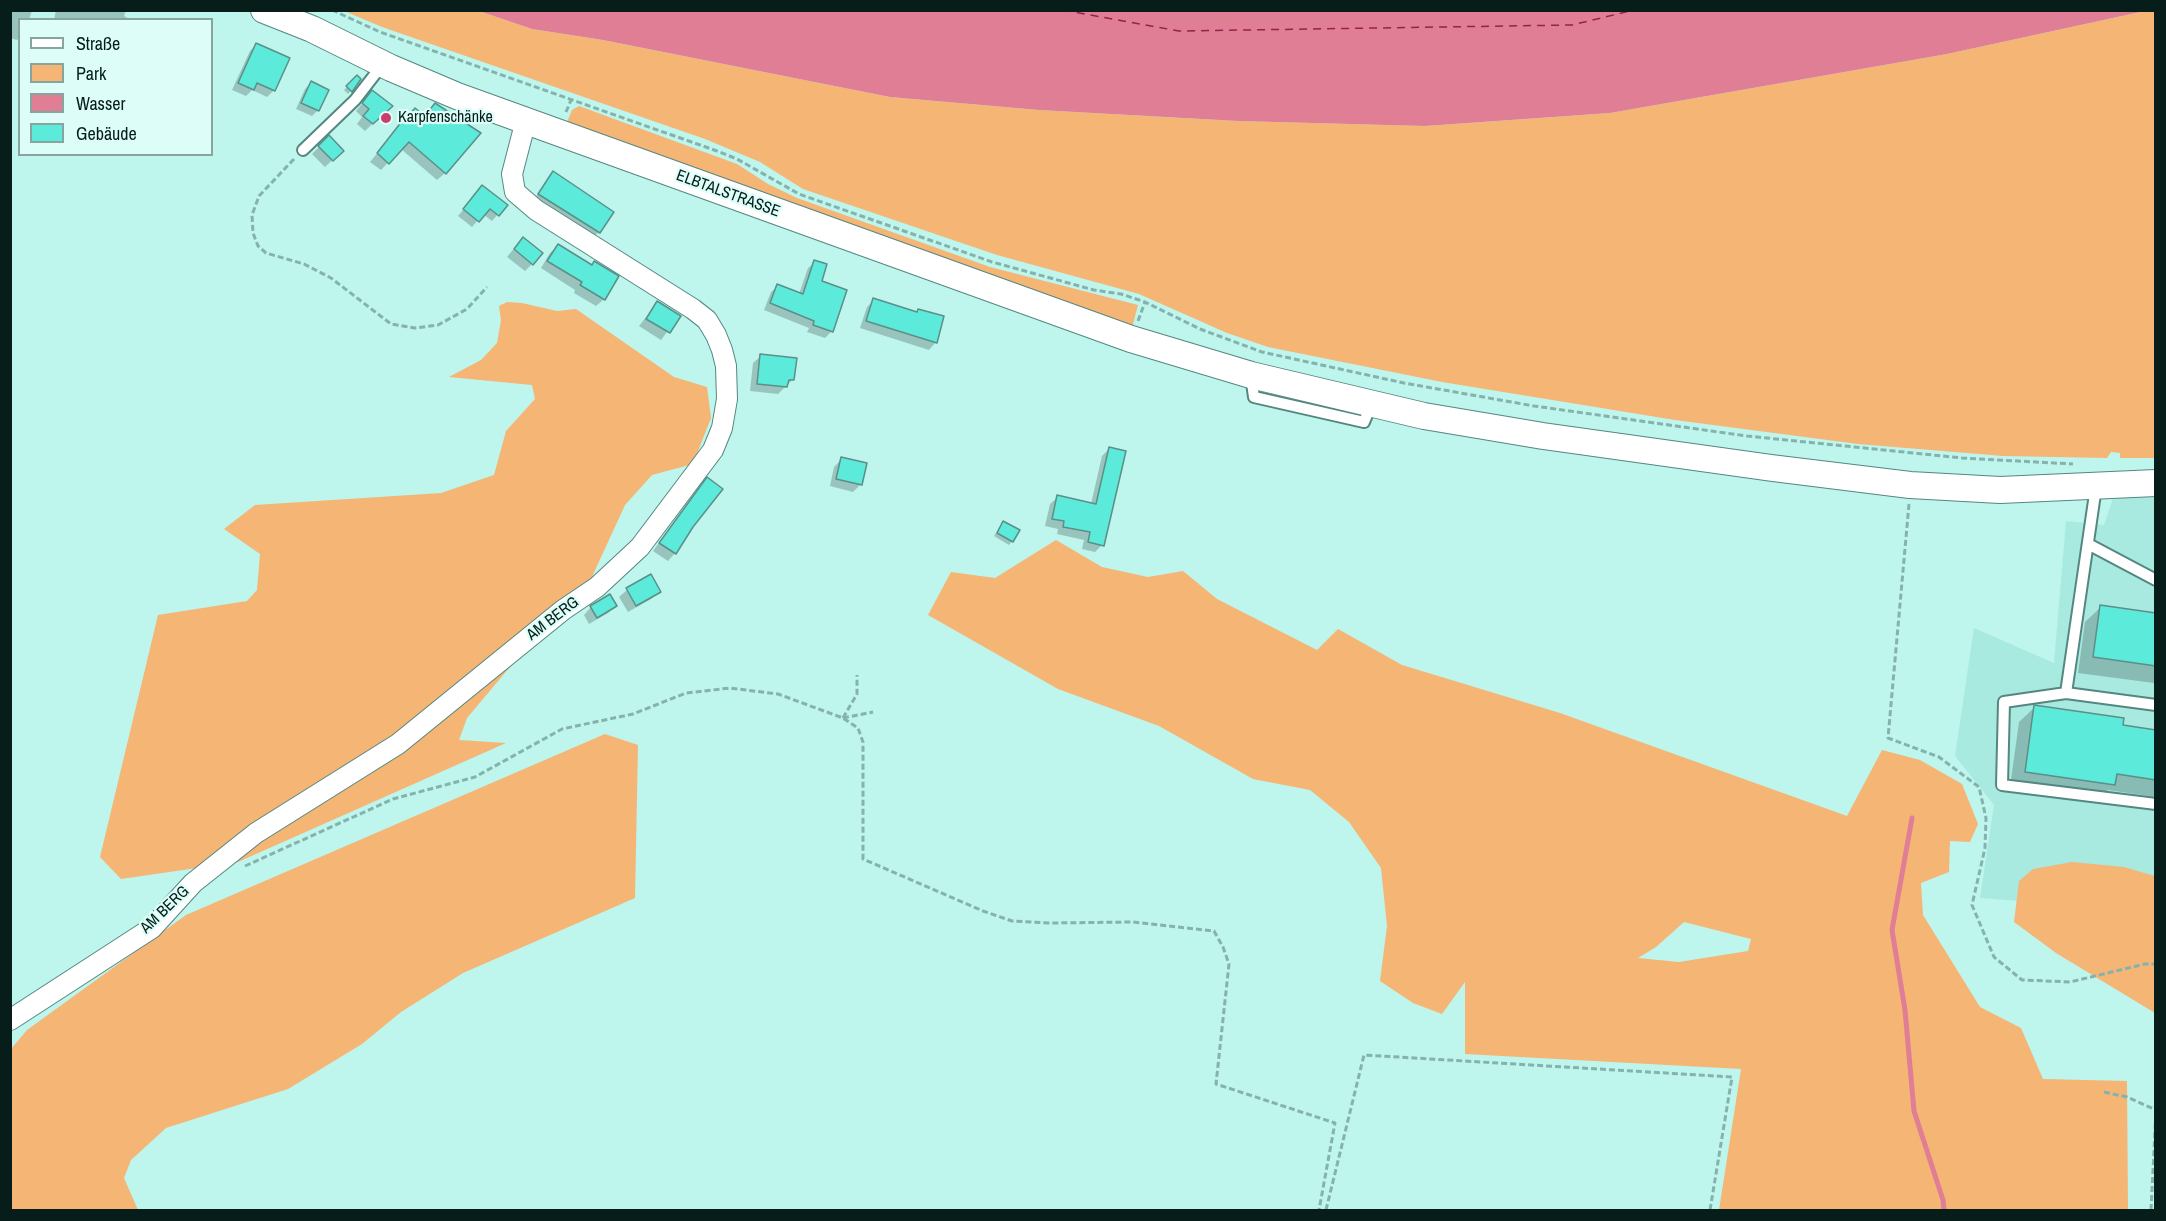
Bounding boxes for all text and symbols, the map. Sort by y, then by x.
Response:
legend [18,18,213,156]
text: Straße [76,31,120,56]
text: Park [76,61,106,86]
text: Wasser [76,91,125,116]
place label: Karpfenschänke [398,108,493,128]
marker: Karpfenschänke [379,111,393,125]
text: Gebäude [76,121,137,146]
street label: ELBTALSTRASSE [673,166,783,222]
street label: AM BERG [523,593,583,645]
street label: AM BERG [137,882,193,938]

